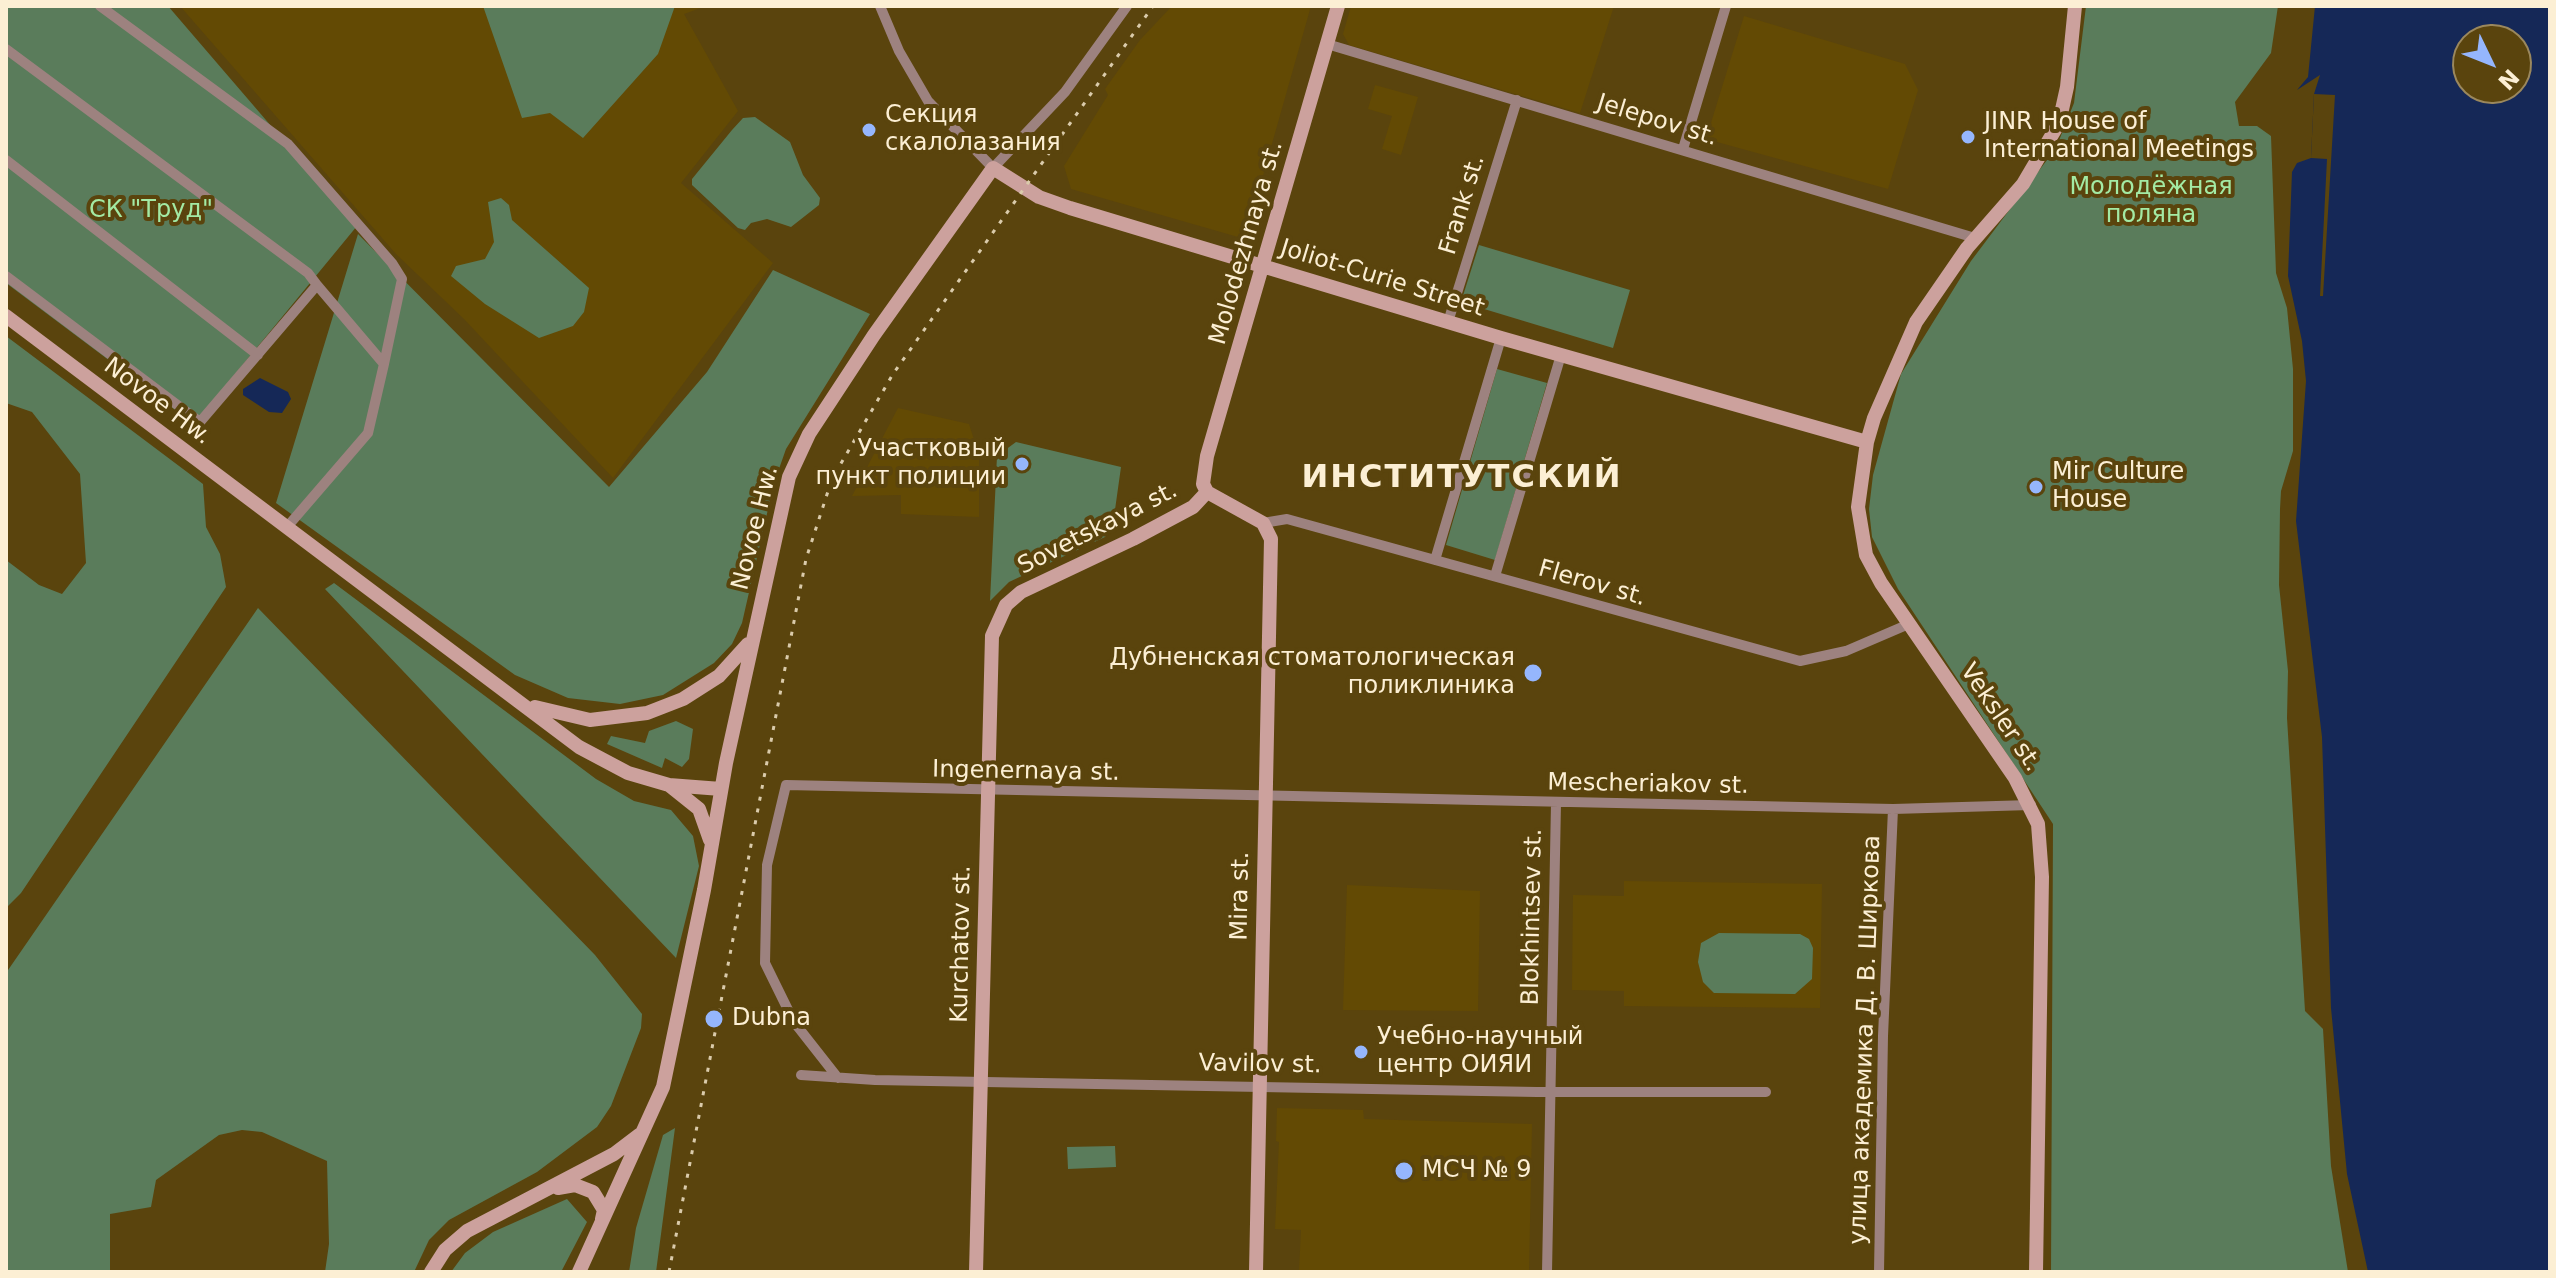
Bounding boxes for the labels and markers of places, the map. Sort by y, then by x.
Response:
place label: Секция скалолазания [885,102,1061,158]
place label: JINR House of International Meetings [1984,109,2254,165]
marker: Секция скалолазания [860,121,878,139]
marker: JINR House of International Meetings [1959,128,1977,146]
place label: Участковый пункт полиции [815,436,1006,492]
marker: Участковый пункт полиции [1013,455,1031,473]
place label: Mir Culture House [2052,459,2184,515]
marker: Mir Culture House [2027,478,2045,496]
place label: Дубненская стоматологическая поликлиника [1109,645,1515,701]
marker: Дубненская стоматологическая поликлиника [1522,662,1544,684]
place label: Dubna [732,1005,811,1033]
marker: Dubna [703,1008,725,1030]
place label: Учебно-научный центр ОИЯИ [1377,1024,1583,1080]
marker: Учебно-научный центр ОИЯИ [1352,1043,1370,1061]
place label: МСЧ № 9 [1422,1157,1531,1185]
marker: МСЧ № 9 [1393,1160,1415,1182]

